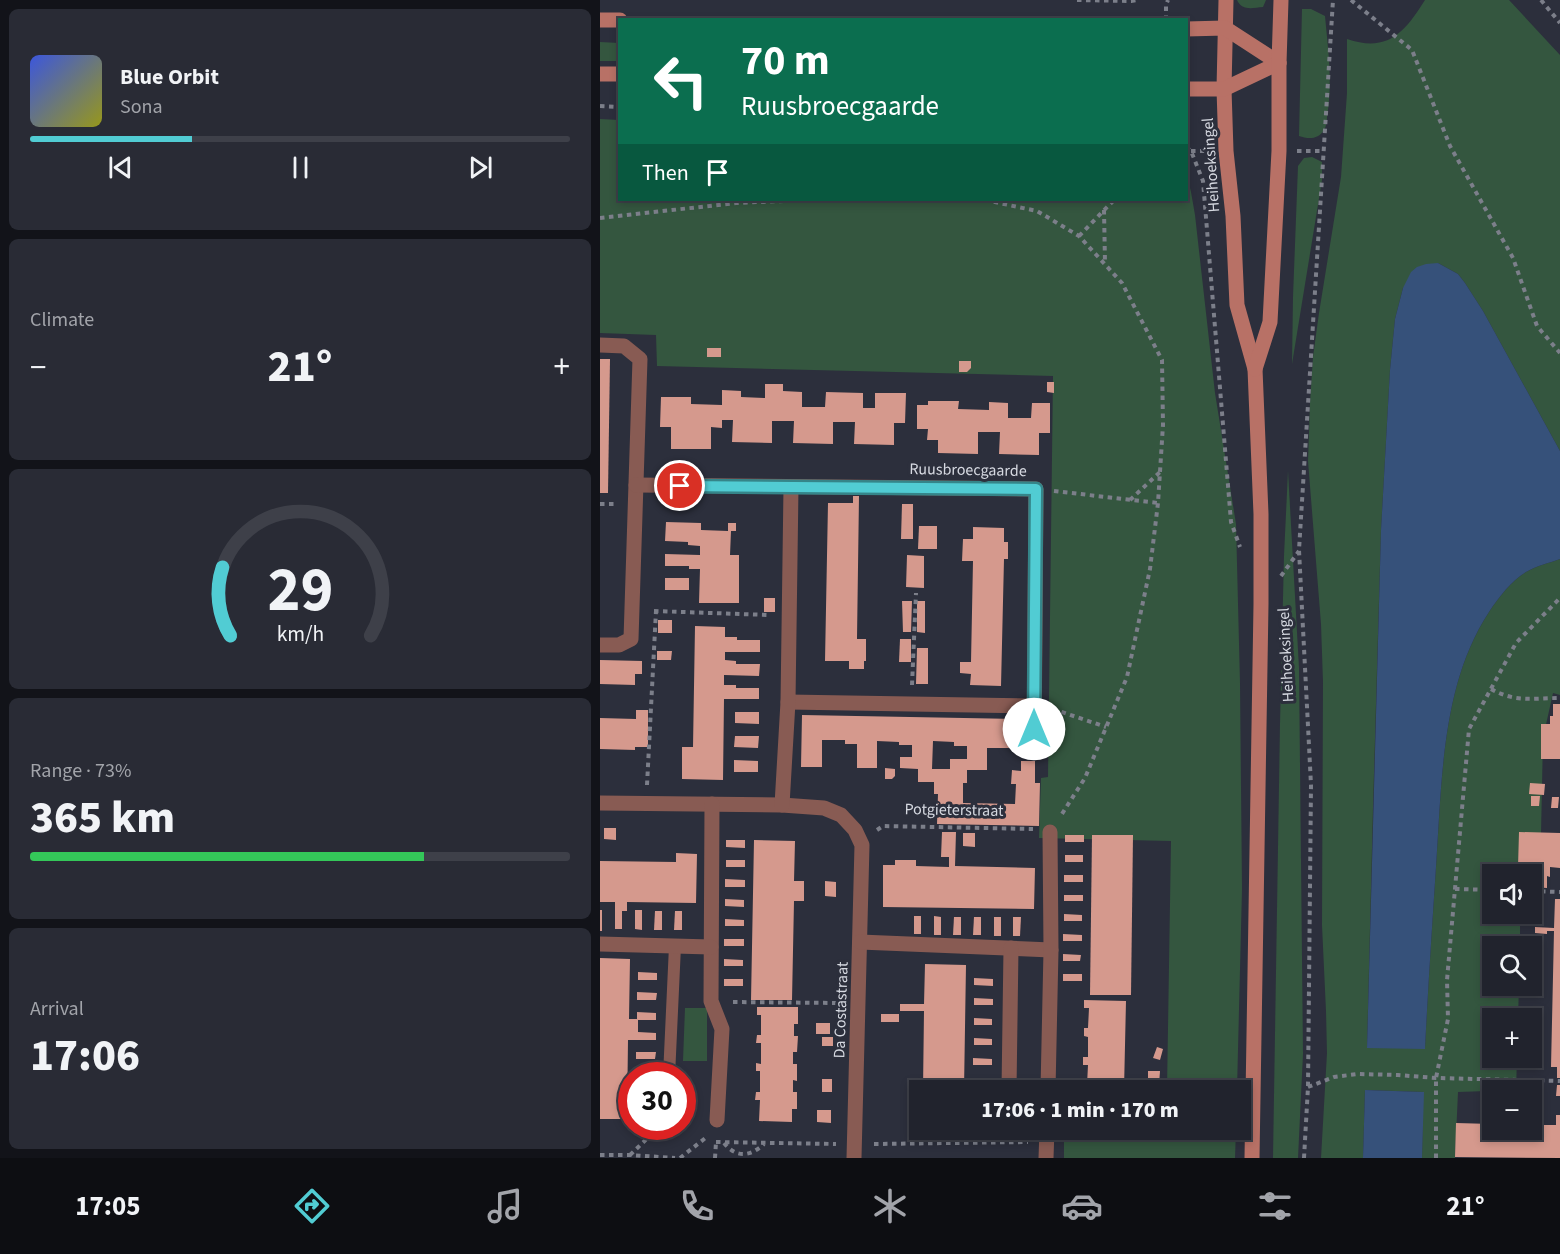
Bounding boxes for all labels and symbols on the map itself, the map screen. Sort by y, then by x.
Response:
street label: Heihoeksingel [1197,117,1225,213]
street label: Ruusbroecgaarde [909,458,1027,482]
pin [654,460,705,511]
street label: Heihoeksingel [1273,607,1299,703]
position arrow [1002,697,1066,761]
street label: Potgieterstraat [904,798,1004,822]
street label: Da Costastraat [828,961,854,1059]
speed limit sign: 30 [618,1062,696,1140]

